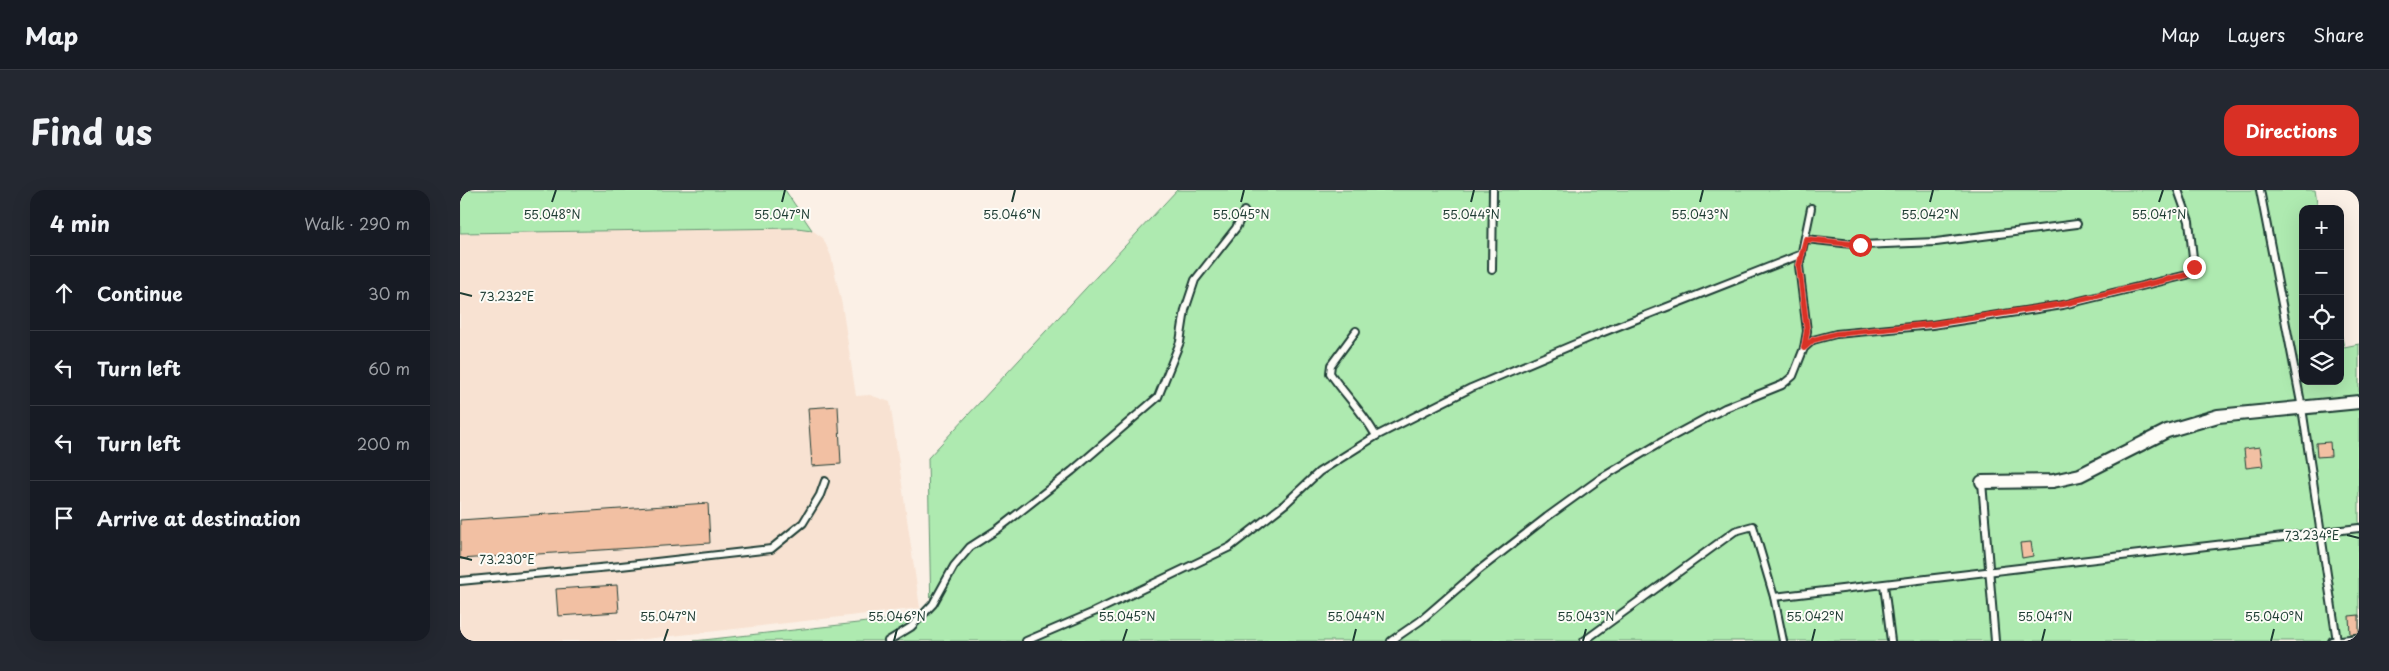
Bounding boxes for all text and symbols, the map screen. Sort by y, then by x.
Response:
text: Map [25,17,78,53]
text: Map [2161,21,2200,48]
text: Layers [2228,21,2285,48]
text: Share [2313,21,2364,48]
text: Find us [30,104,152,157]
button: Directions [2224,105,2359,156]
text: 55.048°N [523,205,581,223]
text: 55.047°N [754,205,810,223]
text: 55.046°N [983,205,1041,223]
text: 55.045°N [1212,205,1270,223]
text: 55.044°N [1442,205,1500,223]
text: 55.043°N [1671,205,1729,223]
text: 55.042°N [1901,205,1959,223]
text: 55.041°N [2132,205,2186,223]
map controls [2299,205,2344,385]
button: + [2299,205,2344,250]
text: 4 min [50,207,110,239]
text: Walk · 290 m [304,211,410,235]
route start [1849,234,1872,257]
button: − [2299,250,2344,295]
route end [2183,256,2206,279]
icon: ahead [50,279,78,307]
text: Continue [97,279,183,307]
text: 30 m [368,281,410,305]
text: 73.232°E [480,287,534,305]
button: locate [2299,295,2344,340]
button: layers [2299,340,2344,385]
icon: left [50,354,78,382]
text: Turn left [97,354,181,382]
text: 60 m [368,356,410,380]
icon: left [50,429,78,457]
text: Turn left [97,429,181,457]
text: 200 m [357,431,410,455]
icon: arrive [50,504,78,532]
text: Arrive at destination [97,504,301,532]
text: 73.234°E [2285,526,2339,544]
text: 73.230°E [479,550,535,568]
text: 55.047°N [640,607,696,625]
text: 55.046°N [868,607,926,625]
text: 55.045°N [1098,607,1156,625]
text: 55.044°N [1327,607,1385,625]
text: 55.043°N [1557,607,1615,625]
text: 55.042°N [1786,607,1844,625]
text: 55.041°N [2018,607,2072,625]
text: 55.040°N [2245,607,2303,625]

